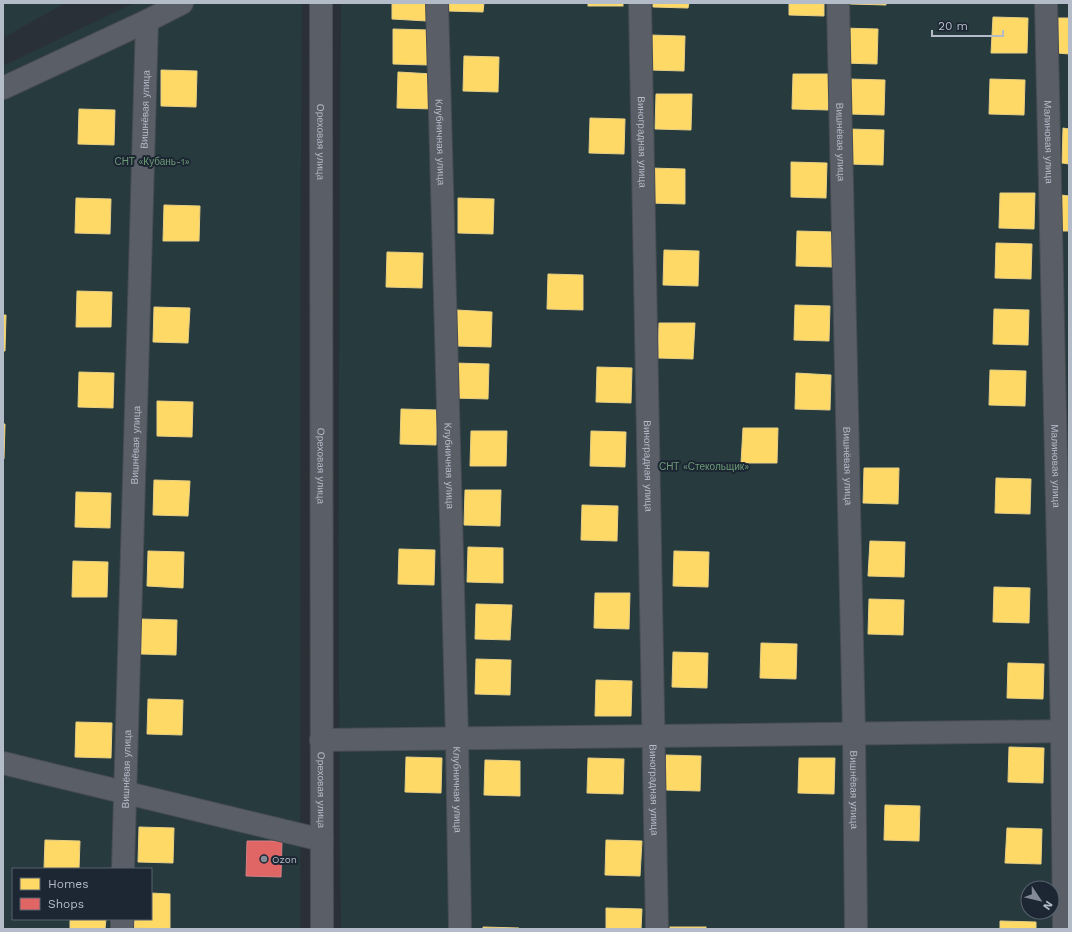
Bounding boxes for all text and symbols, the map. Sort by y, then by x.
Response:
scale bar [932,12,1003,38]
text: 20 m [938,19,968,33]
street label: Вишнёвая улица [138,69,151,149]
street label: Виноградная улица [636,96,649,188]
street label: Клубничная улица [434,99,447,186]
street label: Малиновая улица [1043,100,1055,184]
street label: Вишнёвая улица [835,103,847,182]
street label: Ореховая улица [316,104,327,181]
park label: СНТ «Кубань-1» [114,156,190,167]
street label: Вишнёвая улица [128,405,142,485]
street label: Виноградная улица [642,420,655,512]
street label: Клубничная улица [443,423,456,510]
street label: Малиновая улица [1050,424,1063,508]
street label: Вишнёвая улица [842,427,855,506]
street label: Ореховая улица [316,428,327,505]
park label: СНТ «Стекольщик» [659,461,749,472]
street label: Вишнёвая улица [119,729,132,808]
street label: Виноградная улица [648,744,661,836]
street label: Клубничная улица [452,746,464,833]
street label: Вишнёвая улица [849,751,860,830]
street label: Ореховая улица [316,752,327,829]
marker: Ozon [259,854,269,864]
place label: Ozon [272,854,297,865]
legend [12,868,152,920]
text: Homes [48,877,89,891]
north arrow [1020,880,1060,920]
text: Shops [48,897,84,911]
text: N [1040,898,1055,913]

